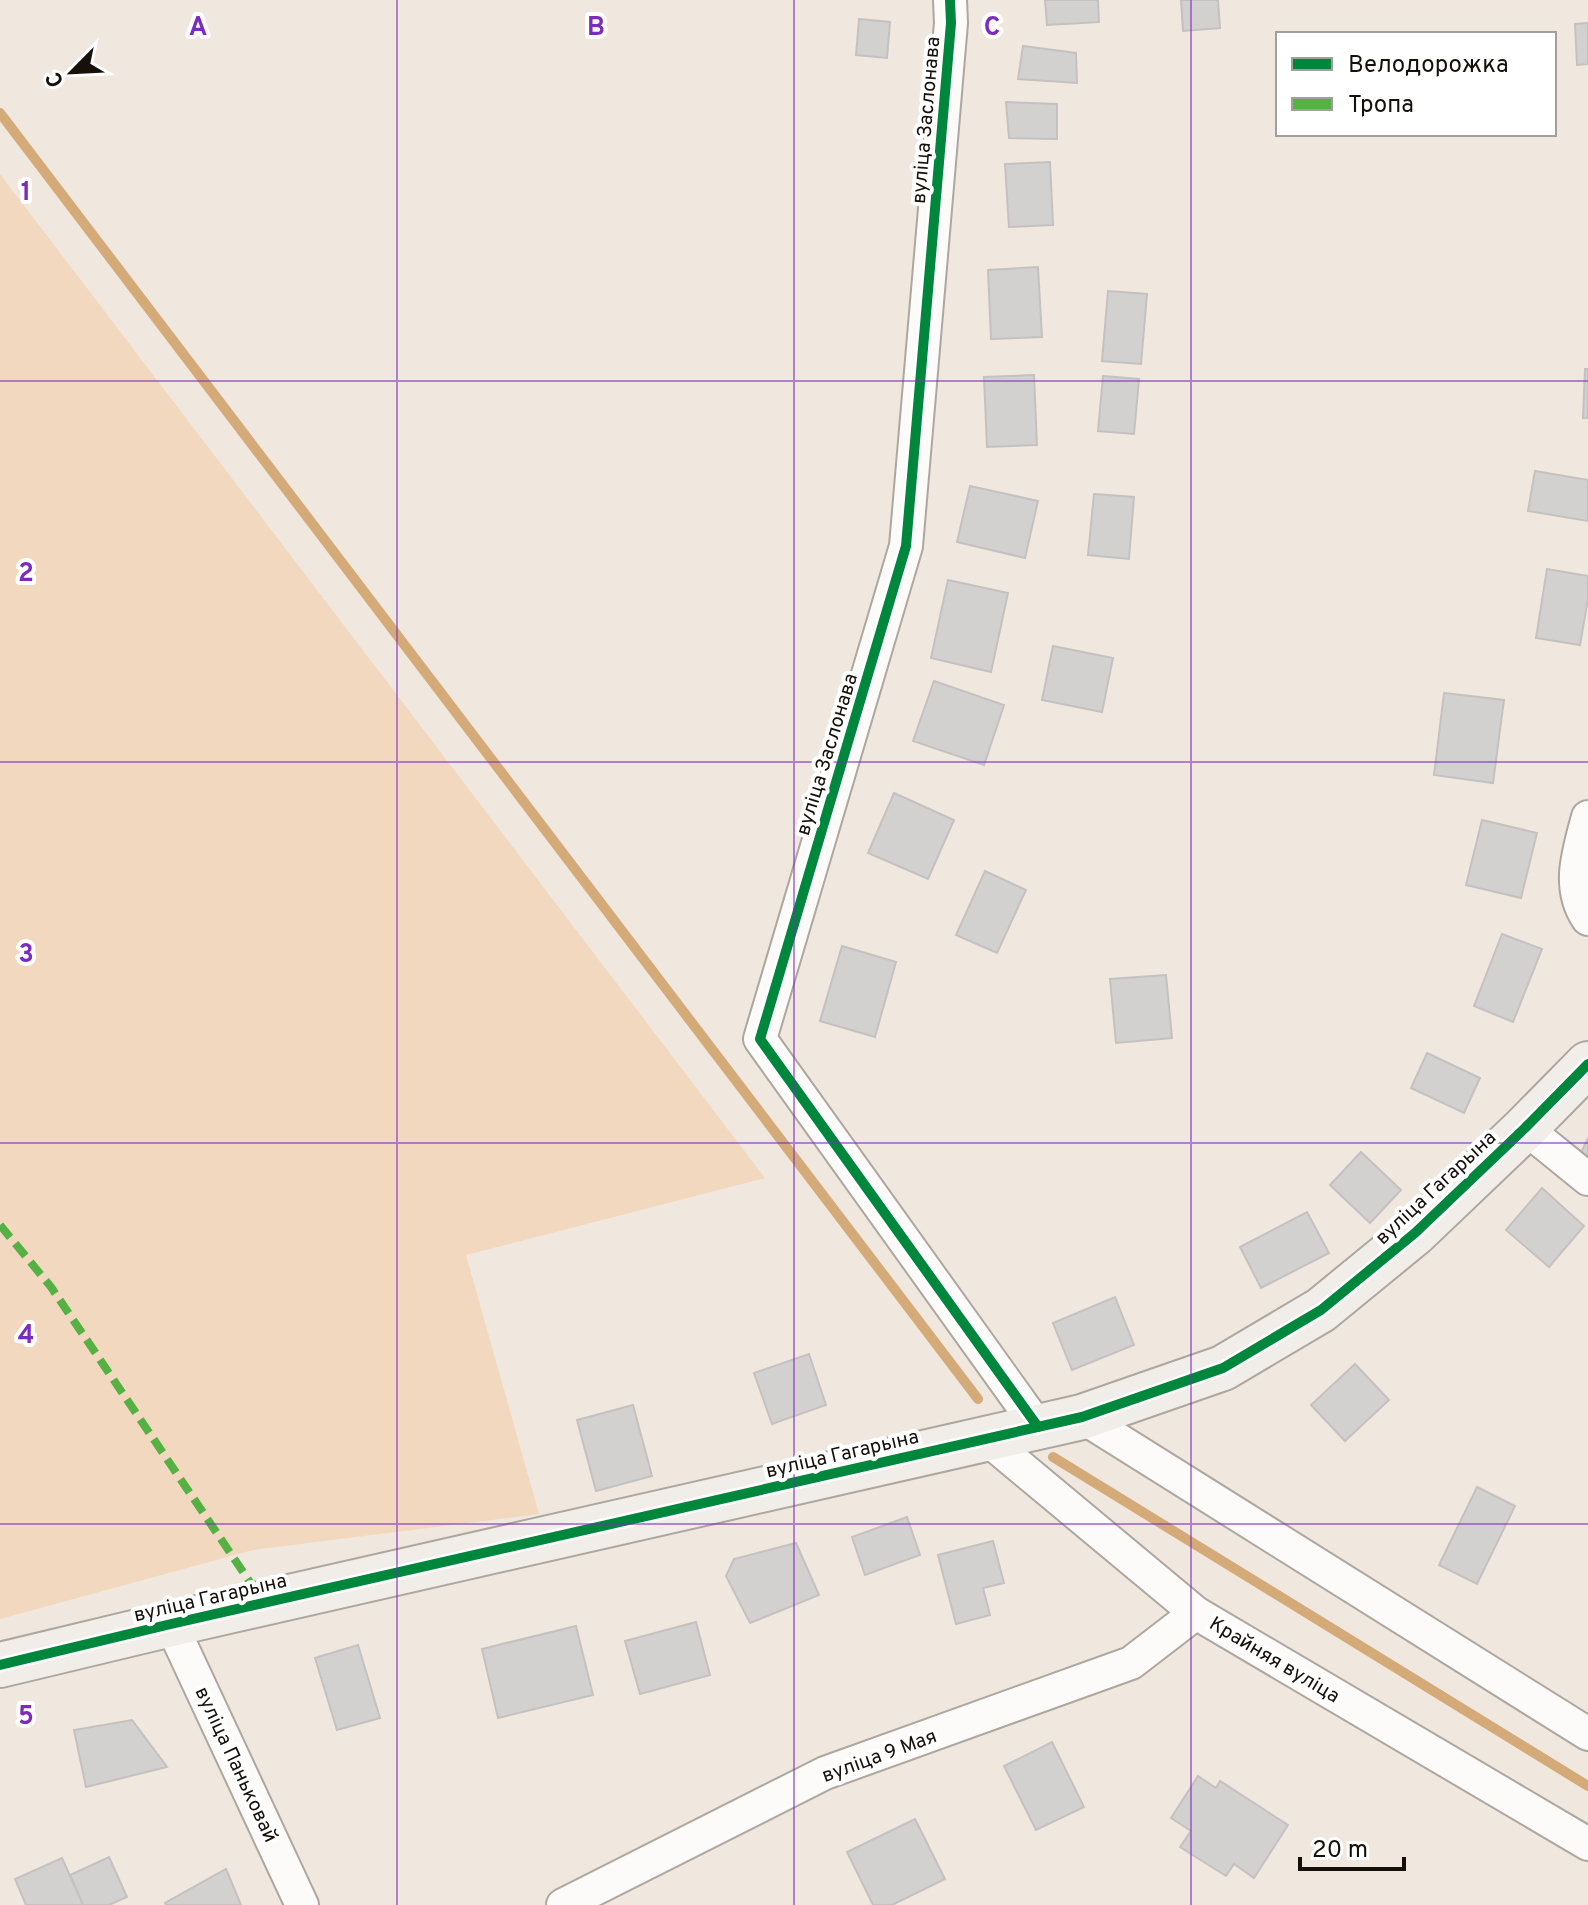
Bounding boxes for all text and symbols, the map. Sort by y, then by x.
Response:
text: A [189,12,207,45]
text: B [587,12,605,45]
text: C [984,12,1000,45]
north arrow [32,32,112,112]
legend [1276,32,1556,136]
street label: вуліца Заслонава [907,35,947,205]
text: Велодорожка [1348,51,1509,81]
text: С [41,67,71,91]
text: Тропа [1348,91,1414,121]
text: 1 [21,177,31,210]
text: 2 [18,558,34,591]
street label: вуліца Заслонава [791,670,865,839]
text: 3 [18,939,34,972]
street label: вуліца Гагарына [1370,1126,1502,1251]
text: 4 [18,1320,34,1353]
street label: вуліца Гагарына [763,1425,921,1485]
street label: вуліца Гагарына [131,1569,289,1629]
street label: Крайняя вуліца [1204,1612,1344,1710]
street label: вуліца Паньковай [188,1683,283,1847]
text: 5 [18,1701,34,1734]
street label: вуліца 9 Мая [819,1724,941,1790]
scale bar [1300,1821,1404,1871]
text: 20 m [1312,1836,1368,1866]

